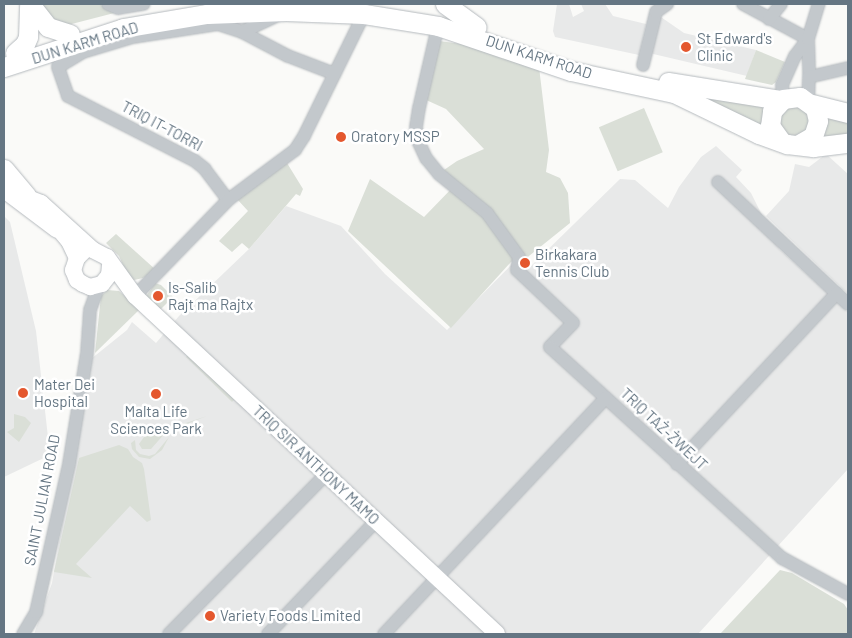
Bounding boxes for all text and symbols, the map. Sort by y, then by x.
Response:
street label: DUN KARM ROAD [29,18,141,68]
place label: St Edward's Clinic [697,29,772,64]
street label: DUN KARM ROAD [484,31,594,83]
marker: St Edward's Clinic [679,40,693,54]
street label: TRIQ IT-TORRI [118,97,206,155]
place label: Oratory MSSP [351,128,440,146]
marker: Oratory MSSP [335,131,347,143]
place label: Birkakara Tennis Club [535,245,609,280]
marker: Birkakara Tennis Club [519,257,531,269]
place label: Is-Salib Rajt ma Rajtx [168,278,253,313]
marker: Is-Salib Rajt ma Rajtx [152,290,164,302]
place label: Mater Dei Hospital [34,375,95,410]
street label: TRIQ TAŻ-ŻWEJT [617,384,711,474]
marker: Mater Dei Hospital [16,386,30,400]
marker: Malta Life Sciences Park [150,388,162,400]
place label: Malta Life Sciences Park [110,402,202,437]
street label: TRIQ SIR ANTHONY MAMO [249,402,383,528]
street label: SAINT JULIAN ROAD [20,433,64,567]
place label: Variety Foods Limited [220,607,361,625]
marker: Variety Foods Limited [204,610,216,622]

